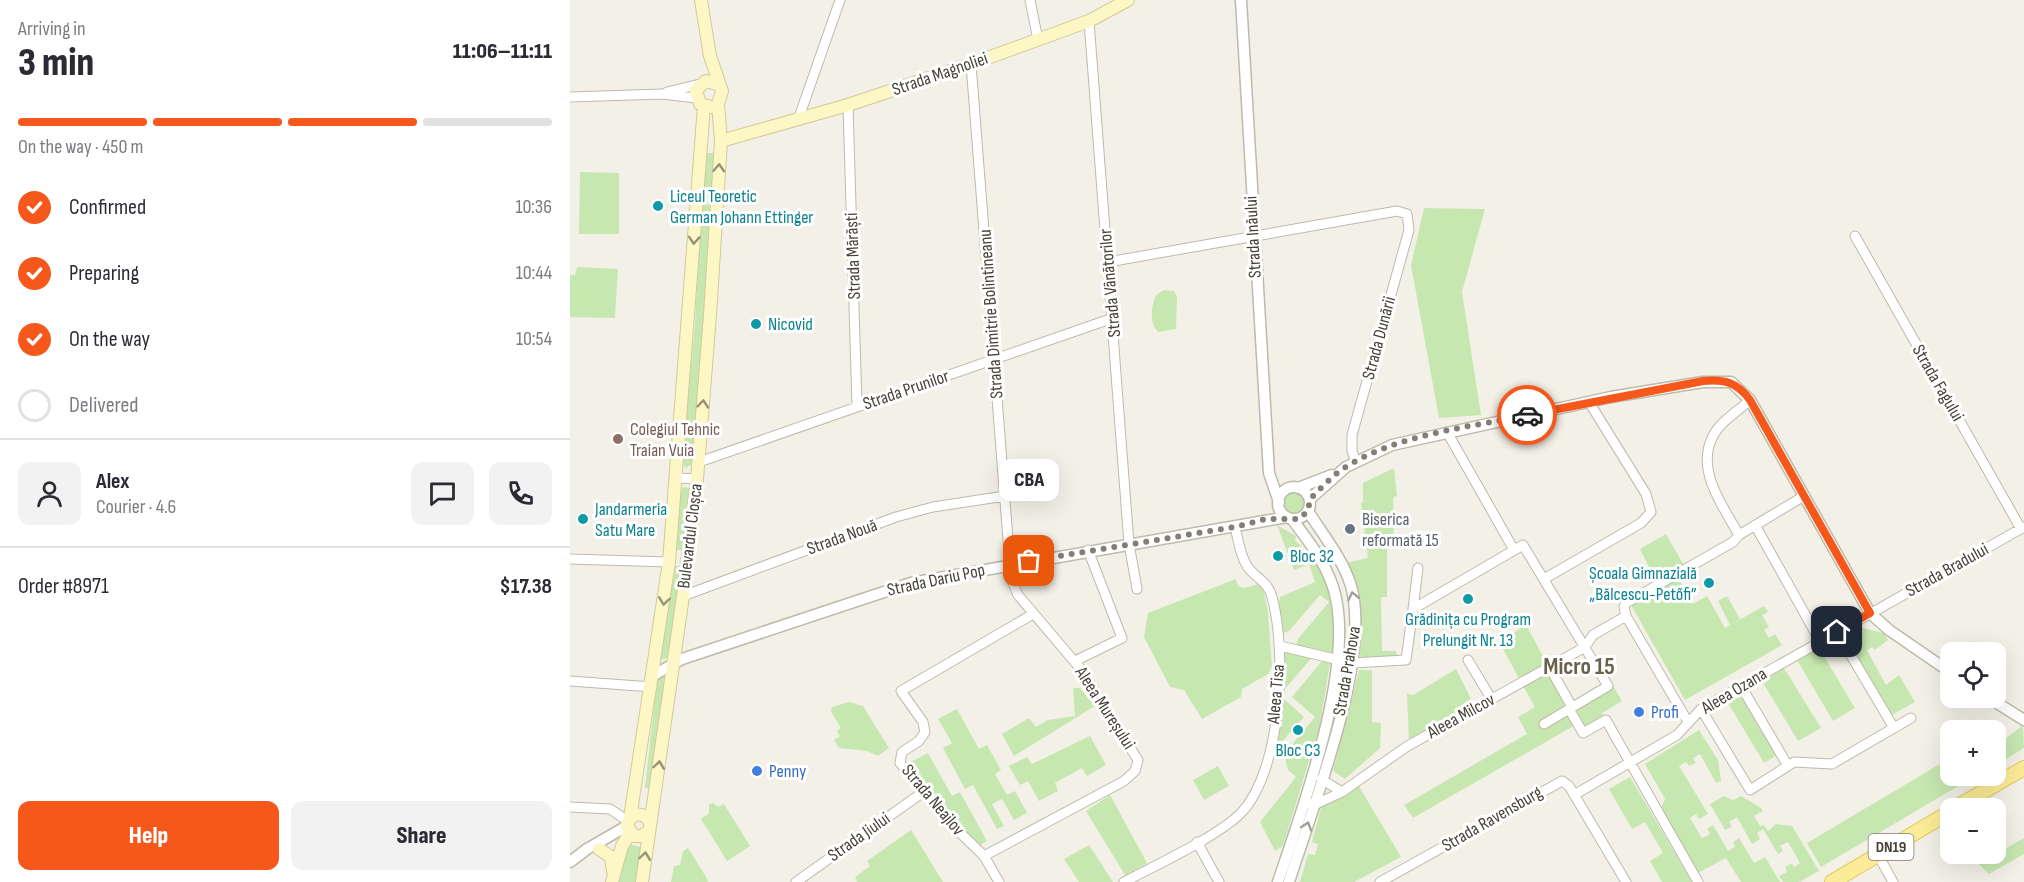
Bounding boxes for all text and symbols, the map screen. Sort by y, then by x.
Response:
text: Arriving in [18,17,86,41]
text: 11:06–11:11 [453,38,552,65]
text: 3 min [18,40,94,87]
street label: Strada Magnoliei [889,48,991,100]
text: On the way · 450 m [18,135,143,159]
one-way arrow [713,163,726,172]
place label: Liceul Teoretic German Johann Ettinger [670,186,814,228]
icon: check [18,191,51,224]
text: Confirmed [69,194,146,221]
text: 10:36 [515,195,552,219]
street label: Strada Inăului [1240,195,1266,279]
marker: Liceul Teoretic German Johann Ettinger [651,199,665,213]
street label: Strada Mărăști [841,212,865,300]
street label: Strada Vânătorilor [1095,228,1125,338]
street label: Strada Dimitrie Bolintineanu [975,229,1007,399]
one-way arrow [688,235,701,244]
icon: check [18,257,51,290]
text: Preparing [69,260,139,287]
text: 10:44 [516,261,552,285]
street label: Strada Dunării [1358,294,1400,382]
place label: Nicovid [768,314,813,335]
marker: Nicovid [749,317,763,331]
icon: check [18,323,51,356]
text: On the way [69,326,150,353]
text: 10:54 [516,327,552,351]
street label: Strada Fagului [1908,341,1968,425]
street label: Strada Prunilor [860,365,952,415]
courier [1497,385,1557,445]
text: Delivered [69,392,138,419]
icon: car [1511,399,1544,432]
one-way arrow [696,400,709,409]
place label: Colegiul Tehnic Traian Vuia [630,419,720,461]
marker: Colegiul Tehnic Traian Vuia [611,432,625,446]
callout: CBA [999,459,1059,501]
button: person [18,462,81,525]
button: chat [411,462,474,525]
button: phone [489,462,552,525]
text: Alex [96,468,129,495]
text: CBA [1014,468,1044,492]
street label: Bulevardul Cloșca [673,482,707,590]
text: Courier · 4.6 [96,495,176,519]
place label: Jandarmeria Satu Mare [594,499,667,541]
place label: Biserica reformată 15 [1362,509,1439,551]
marker: Jandarmeria Satu Mare [576,512,590,526]
street label: Strada Nouă [804,515,880,559]
marker: Biserica reformată 15 [1343,522,1357,536]
pin [1003,535,1054,586]
street label: Strada Bradului [1902,539,1992,601]
icon: bag [1012,544,1045,577]
place label: Bloc 32 [1290,546,1334,567]
marker: Bloc 32 [1271,549,1285,563]
street label: Strada Dariu Pop [885,559,987,601]
place label: Școala Gimnazială „Bălcescu-Petőfi” [1589,563,1697,605]
text: Order #8971 [18,573,109,600]
text: $17.38 [499,573,552,600]
marker: Școala Gimnazială „Bălcescu-Petőfi” [1702,576,1716,590]
one-way arrow [1347,591,1360,601]
marker: Grădinița cu Program Prelungit Nr. 13 [1461,592,1475,606]
one-way arrow [658,597,671,606]
pin [1811,606,1862,657]
place label: Grădinița cu Program Prelungit Nr. 13 [1405,609,1531,651]
icon: home [1820,615,1853,648]
street label: Strada Prahova [1329,625,1365,717]
map controls [1940,642,2006,864]
button: locate [1940,642,2006,708]
district label: Micro 15 [1543,652,1615,681]
street label: Aleea Mureșului [1070,662,1139,753]
street label: Aleea Tisa [1263,663,1289,726]
street label: Aleea Ozana [1697,663,1771,719]
street label: Aleea Milcov [1423,689,1499,744]
place label: Profi [1651,702,1679,723]
marker: Profi [1632,705,1646,719]
button: + [1940,720,2006,786]
marker: Bloc C3 [1291,723,1305,737]
place label: Bloc C3 [1275,740,1321,761]
one-way arrow [652,760,664,769]
street label: Strada Neajlov [897,760,969,840]
place label: Penny [769,761,806,782]
marker: Penny [750,764,764,778]
street label: Strada Ravensburg [1438,782,1546,856]
button: − [1940,798,2006,864]
button: Help [18,801,279,870]
button: Share [291,801,552,870]
street label: Strada Jiului [824,808,894,866]
one-way arrow [1300,821,1312,832]
road number: DN19 [1868,834,1914,860]
one-way arrow [639,852,651,861]

